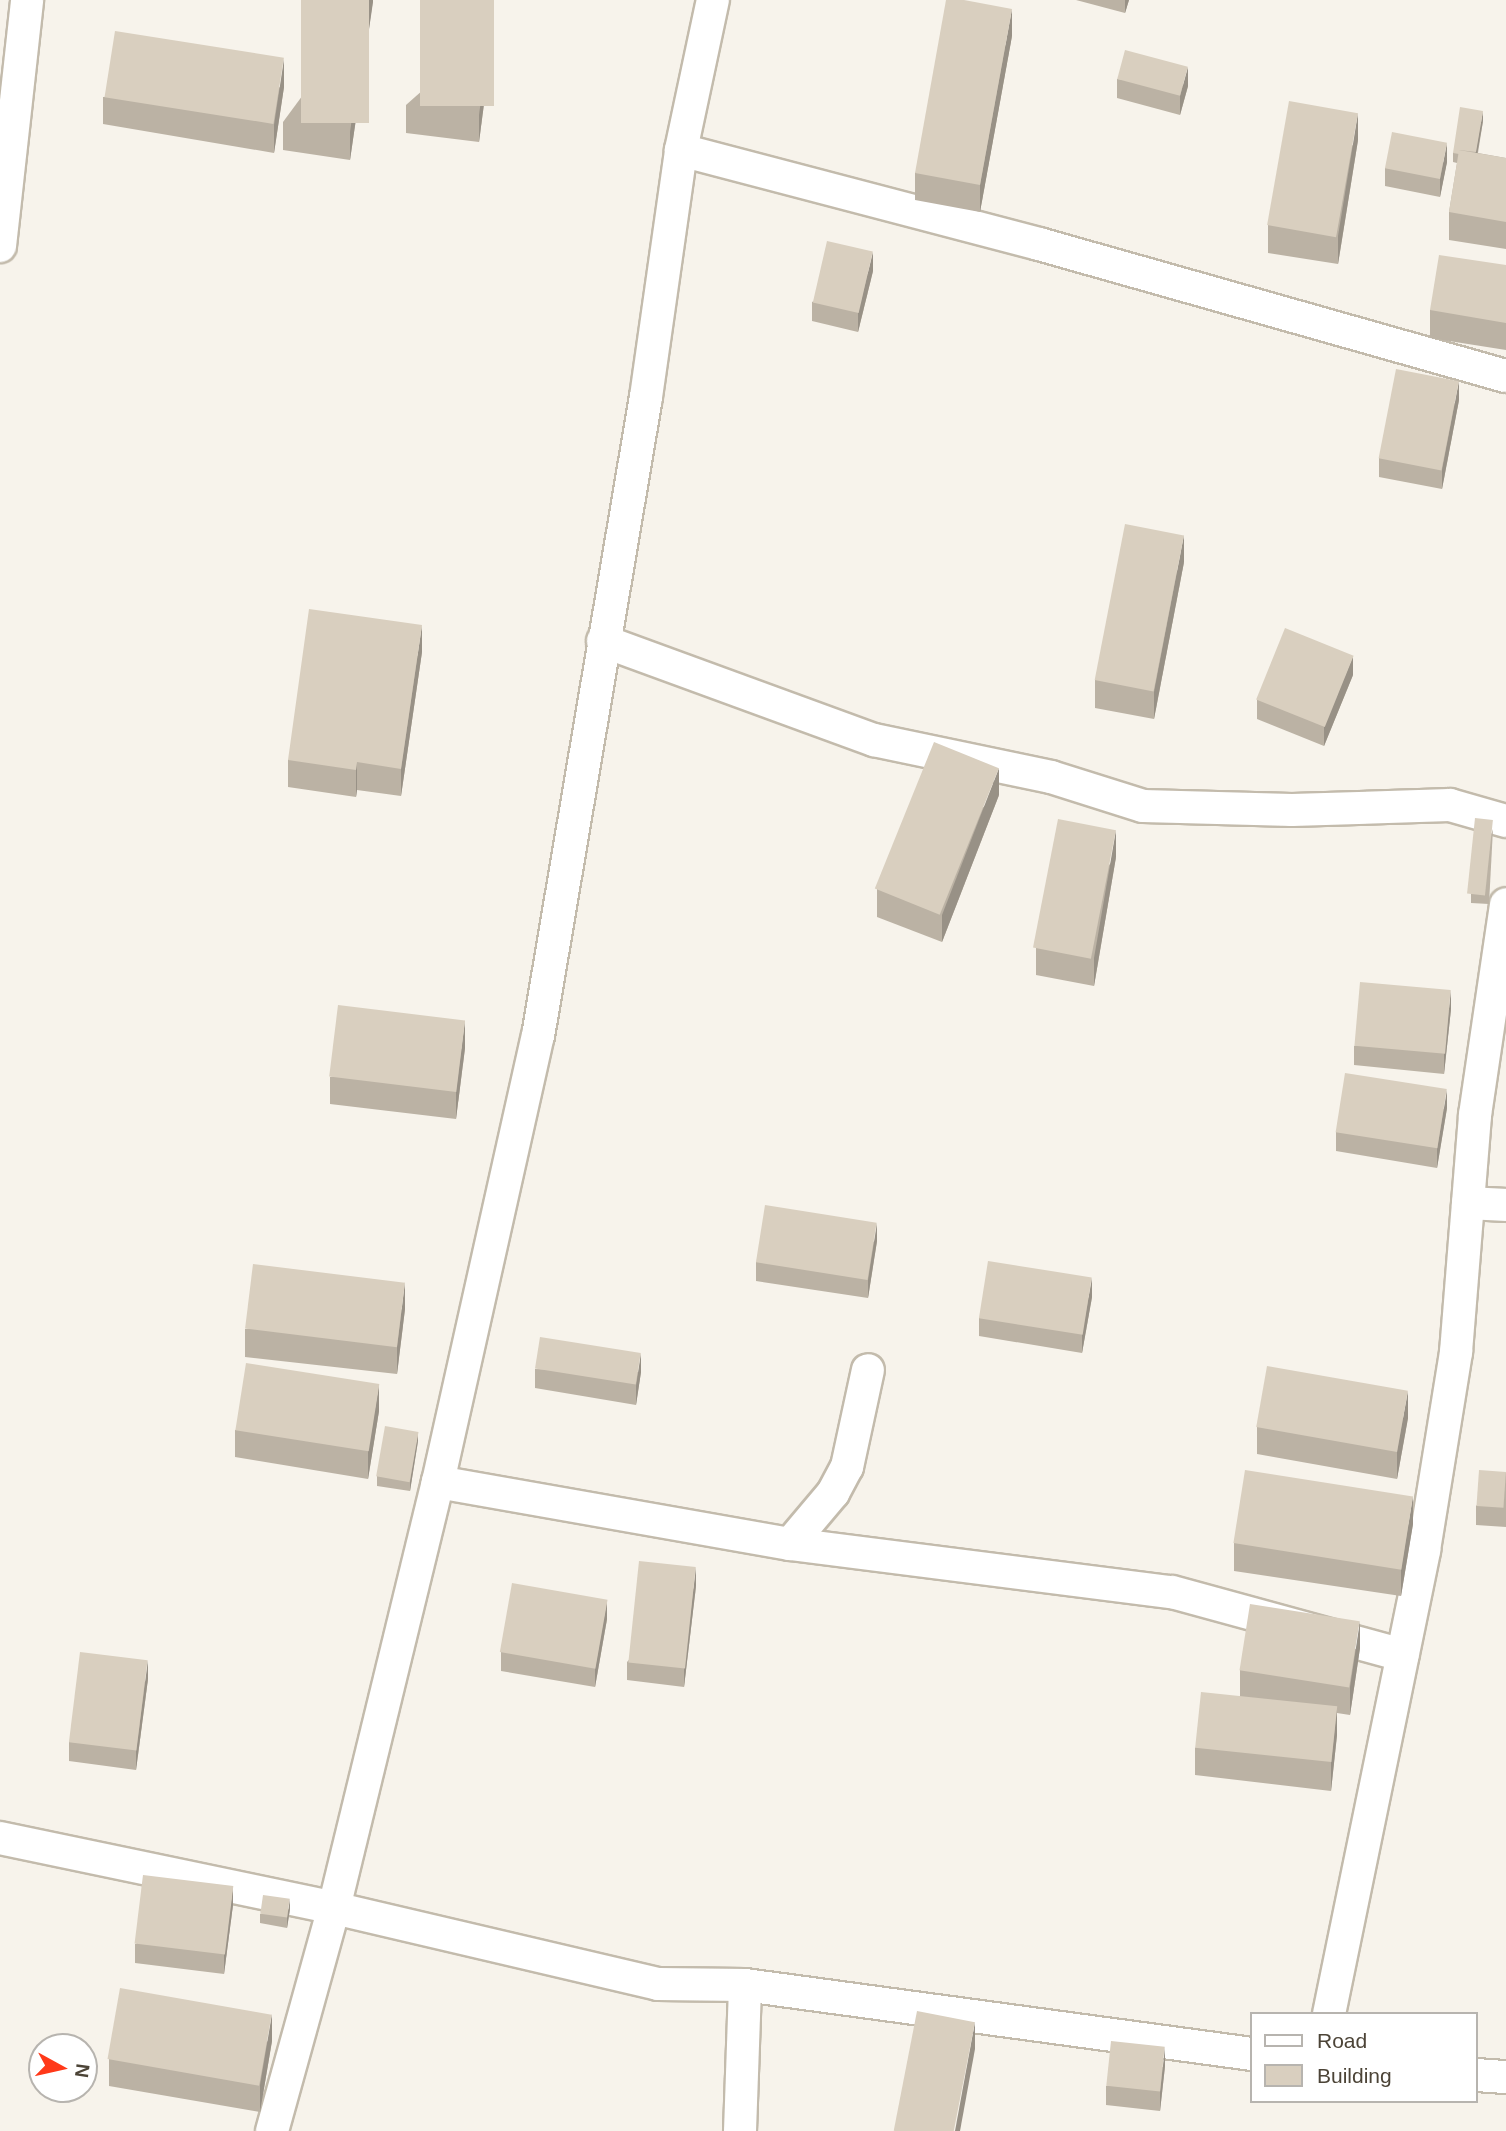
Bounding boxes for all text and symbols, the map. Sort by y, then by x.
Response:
legend [1250,2012,1478,2103]
text: Road [1317,2029,1367,2052]
north arrow [28,2033,98,2103]
text: N [71,2062,94,2079]
text: Building [1317,2064,1392,2087]

